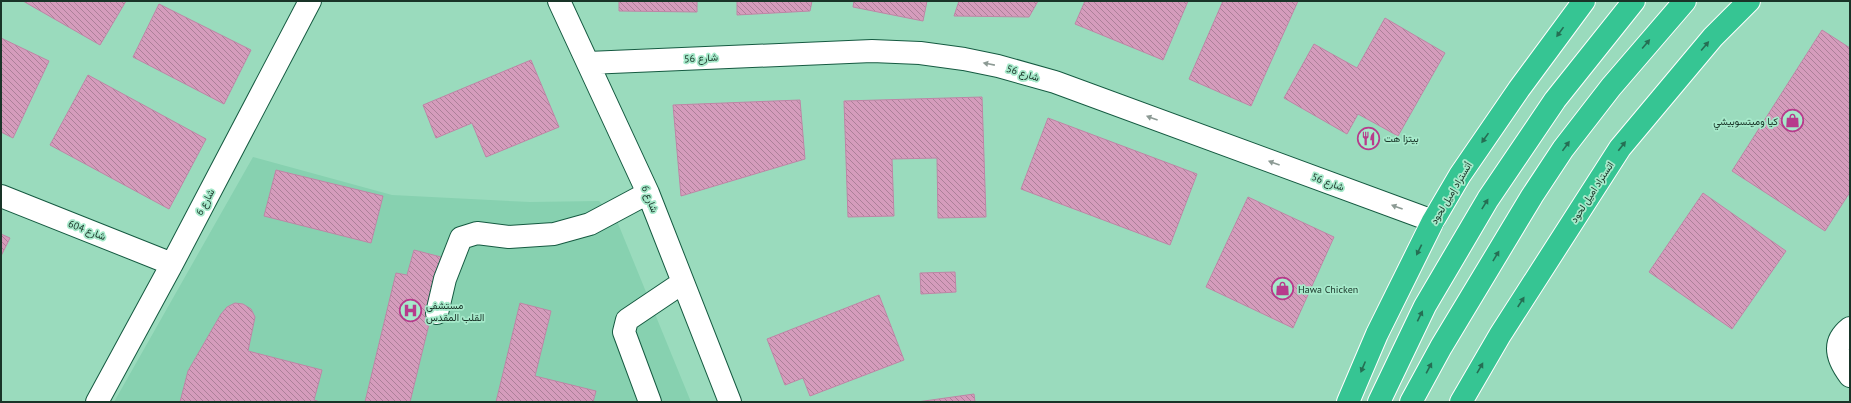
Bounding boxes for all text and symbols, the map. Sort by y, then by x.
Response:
one-way arrow [1556,27,1565,38]
one-way arrow [1642,39,1651,50]
one-way arrow [1701,41,1710,51]
street label: شارع 56 [684,51,718,65]
one-way arrow [983,61,995,67]
street label: شارع 56 [1005,62,1041,84]
shop icon: كيا وميتسوبيشي [1780,108,1806,134]
one-way arrow [1146,115,1158,121]
place label: كيا وميتسوبيشي [1713,115,1779,130]
restaurant icon: بيتزا هت [1355,125,1381,151]
place label: بيتزا هت [1384,132,1419,145]
one-way arrow [1481,133,1489,143]
one-way arrow [1618,140,1626,151]
one-way arrow [1562,141,1570,152]
one-way arrow [1268,159,1280,165]
street label: أتستراد إميل لحود [1427,159,1475,226]
street label: اتستراد اميل لحود [1567,159,1617,225]
street label: شارع 56 [1310,170,1346,194]
street label: شارع 6 [639,183,661,215]
street label: شارع 6 [193,186,217,218]
one-way arrow [1482,198,1489,210]
one-way arrow [1390,204,1402,210]
street label: شارع 604 [66,217,108,243]
one-way arrow [1416,244,1422,255]
one-way arrow [1493,250,1500,262]
shop icon: Hawa Chicken [1269,276,1295,302]
place label: Hawa Chicken [1298,283,1358,296]
one-way arrow [1517,297,1525,307]
hospital icon: مستشفى القلب المقدس [397,298,423,324]
place label: مستشفى القلب المقدس [426,299,484,324]
one-way arrow [1417,310,1423,322]
one-way arrow [1359,361,1366,373]
one-way arrow [1426,362,1433,373]
one-way arrow [1477,362,1484,374]

